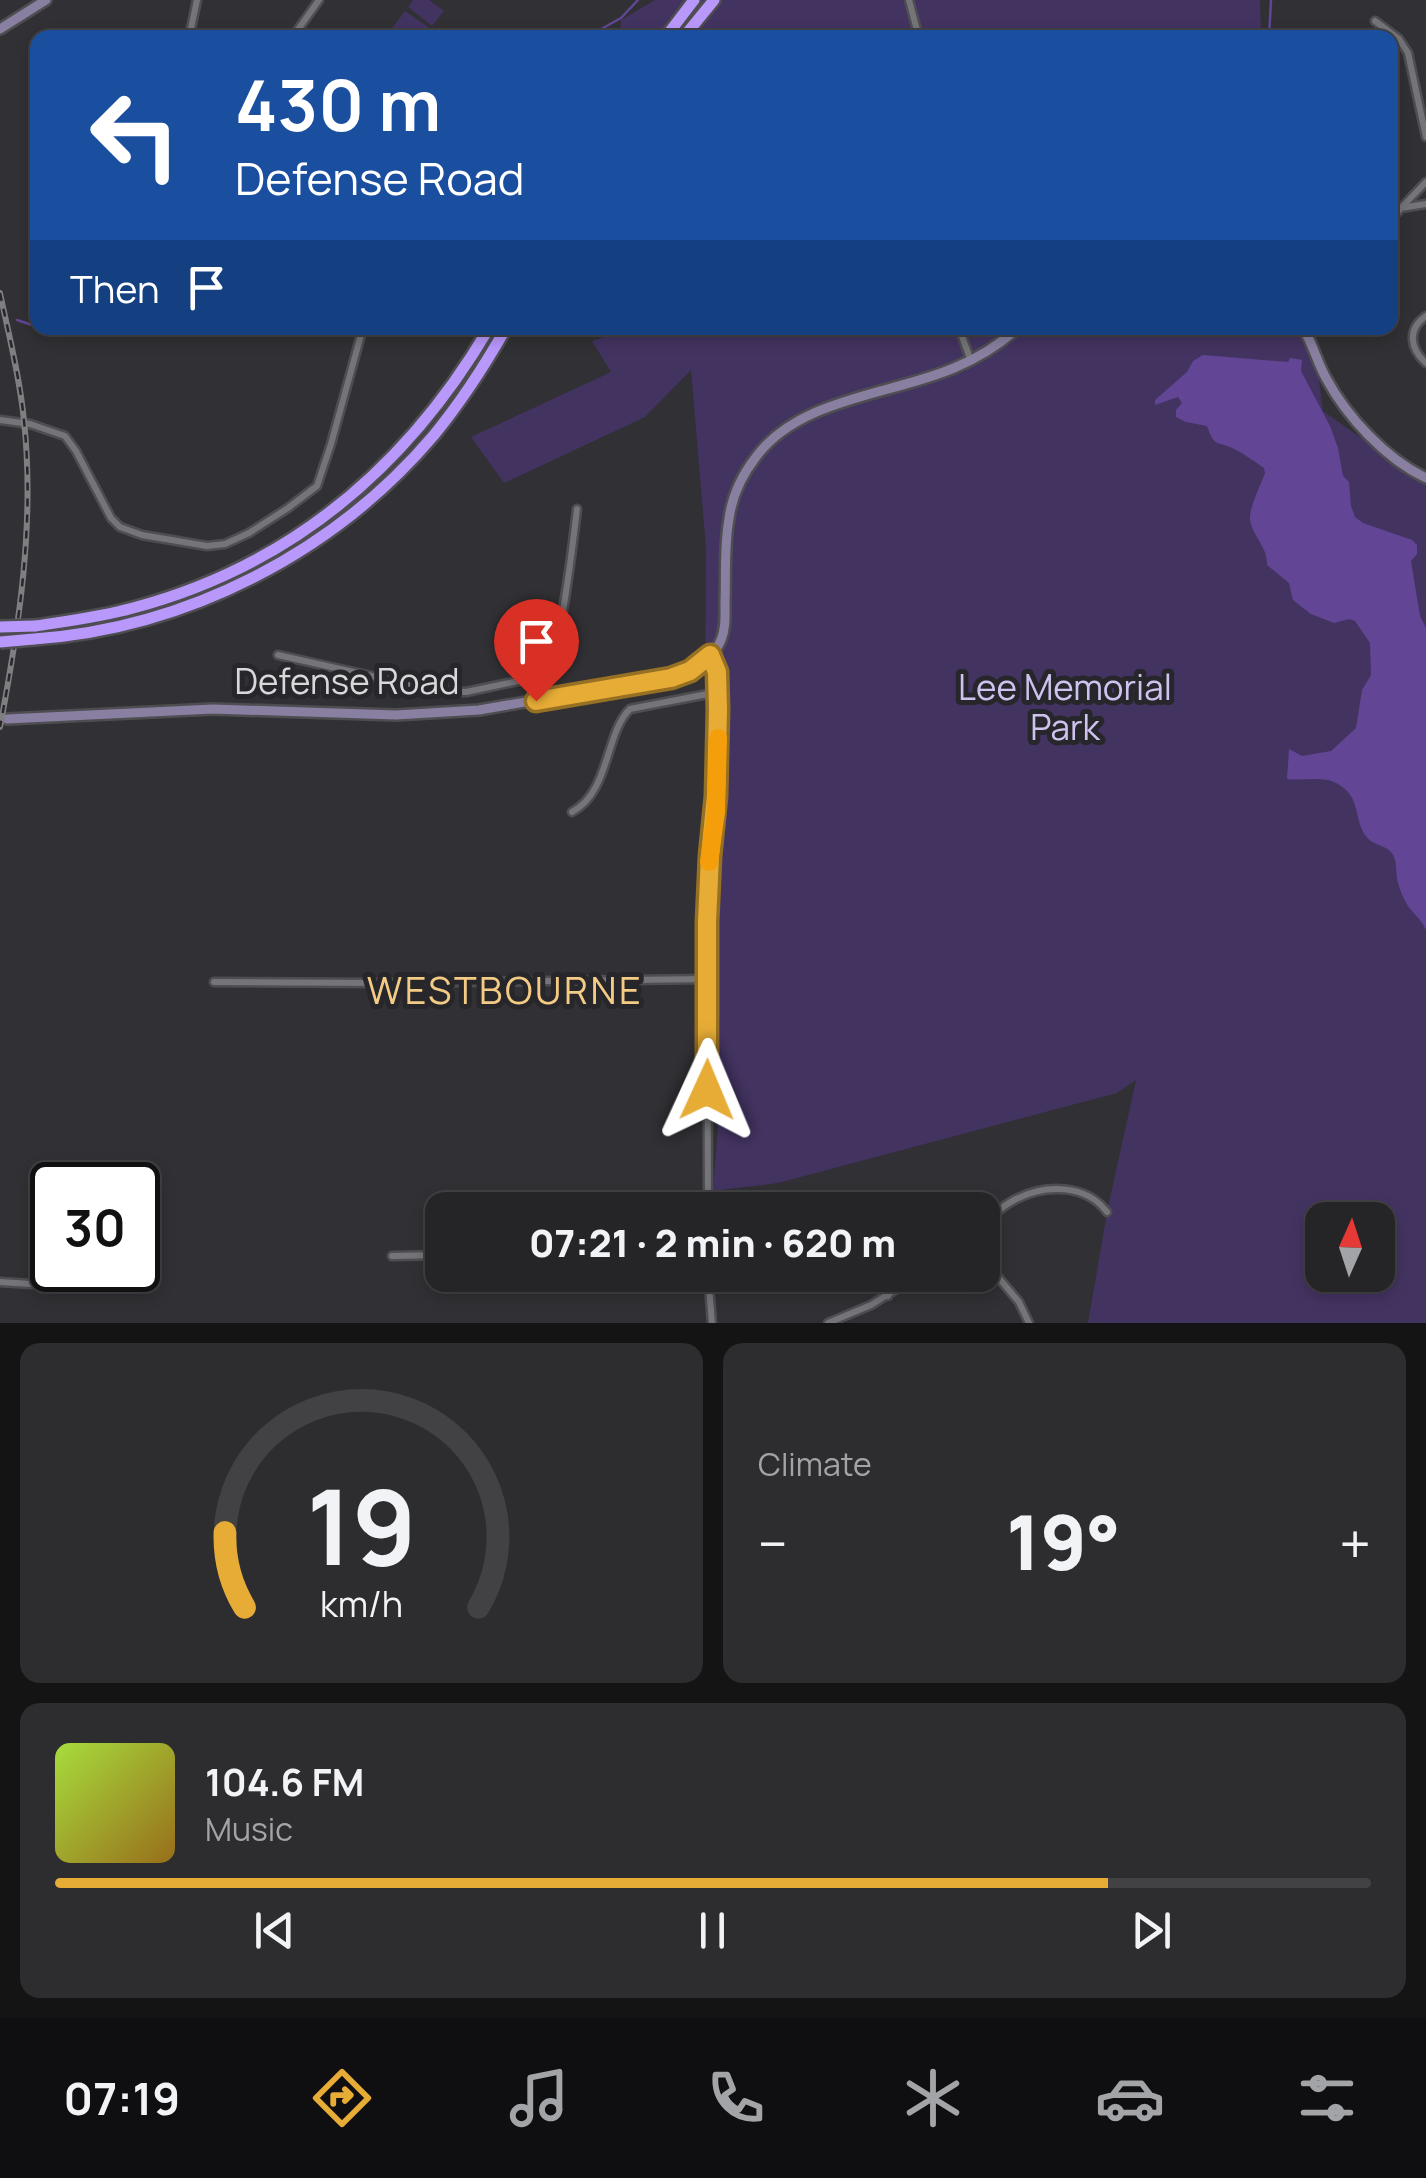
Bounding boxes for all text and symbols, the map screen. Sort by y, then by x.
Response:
text: 430 m [235,56,441,152]
icon: left [70,70,200,200]
text: Defense Road [235,147,525,209]
icon: arrive [179,260,234,315]
text: Then [70,262,159,314]
pin [494,599,579,702]
icon: arrive [509,614,564,669]
street label: Defense Road [234,657,460,705]
park label: Lee Memorial Park [958,663,1172,751]
district label: WESTBOURNE [367,963,643,1015]
position arrow [655,1038,759,1142]
speed limit sign: 30 [30,1162,160,1292]
north arrow [1305,1202,1395,1292]
map controls [1305,1202,1395,1292]
text: 07:21 · 2 min · 620 m [529,1216,896,1268]
text: Climate [758,1442,872,1486]
text: 19 [306,1454,417,1596]
text: 19° [1006,1490,1121,1593]
text: − [758,1505,788,1581]
text: + [1339,1505,1371,1581]
text: km/h [320,1579,403,1628]
text: 104.6 FM [205,1755,364,1807]
text: Music [205,1807,293,1851]
icon: previous [247,1903,302,1958]
icon: pause [685,1903,740,1958]
icon: next [1124,1903,1179,1958]
icon: directions [307,2063,377,2133]
icon: music [504,2063,574,2133]
icon: phone [701,2063,771,2133]
icon: climate [898,2063,968,2133]
icon: car [1095,2063,1165,2133]
icon: filters [1292,2063,1362,2133]
text: 07:19 [64,2067,180,2129]

